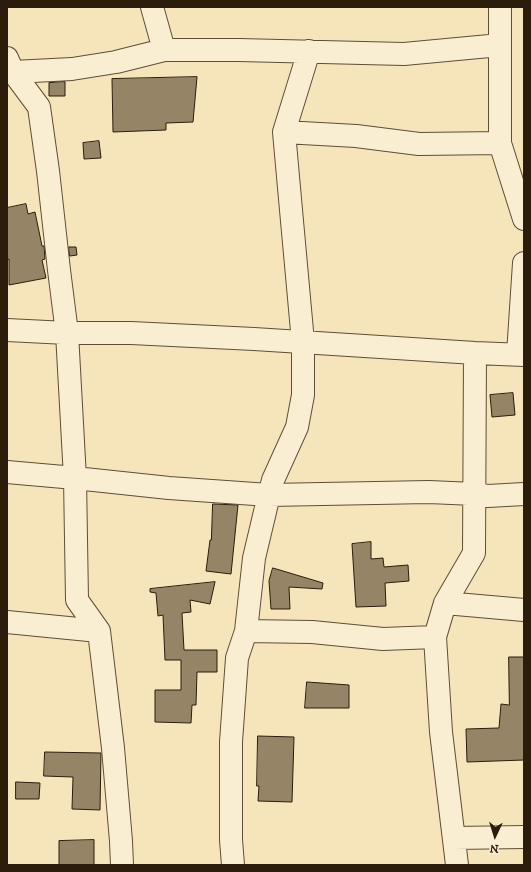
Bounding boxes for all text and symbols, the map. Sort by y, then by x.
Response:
north arrow [475,816,515,856]
text: N [489,841,499,855]

